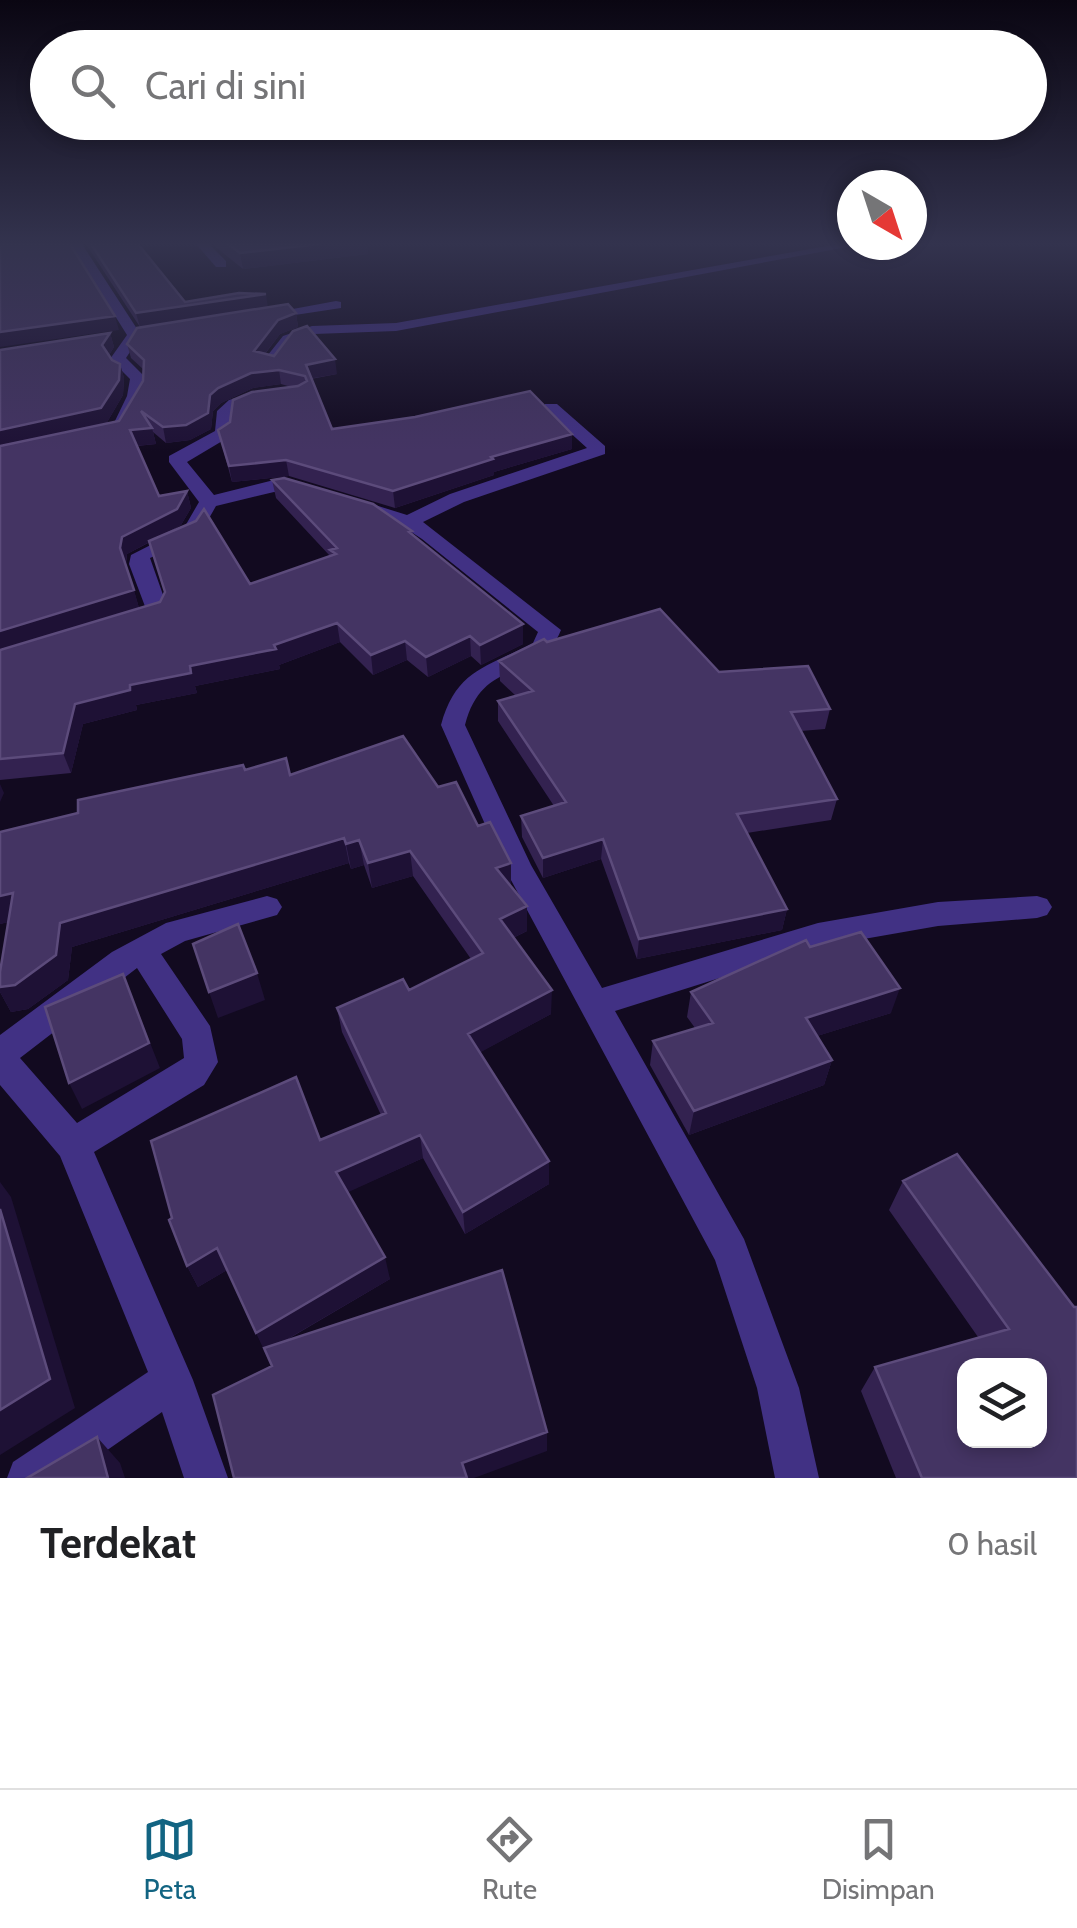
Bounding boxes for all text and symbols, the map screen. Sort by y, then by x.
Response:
search box [30,30,1047,140]
icon: search [65,58,120,113]
text: Cari di sini [145,62,306,109]
north arrow [837,170,927,260]
map controls [957,1358,1047,1448]
button: layers [957,1358,1047,1448]
text: Terdekat [40,1517,196,1569]
text: 0 hasil [947,1524,1037,1563]
tab: Peta [142,1812,197,1906]
tab: Rute [482,1812,537,1906]
tab: Disimpan [822,1812,935,1906]

